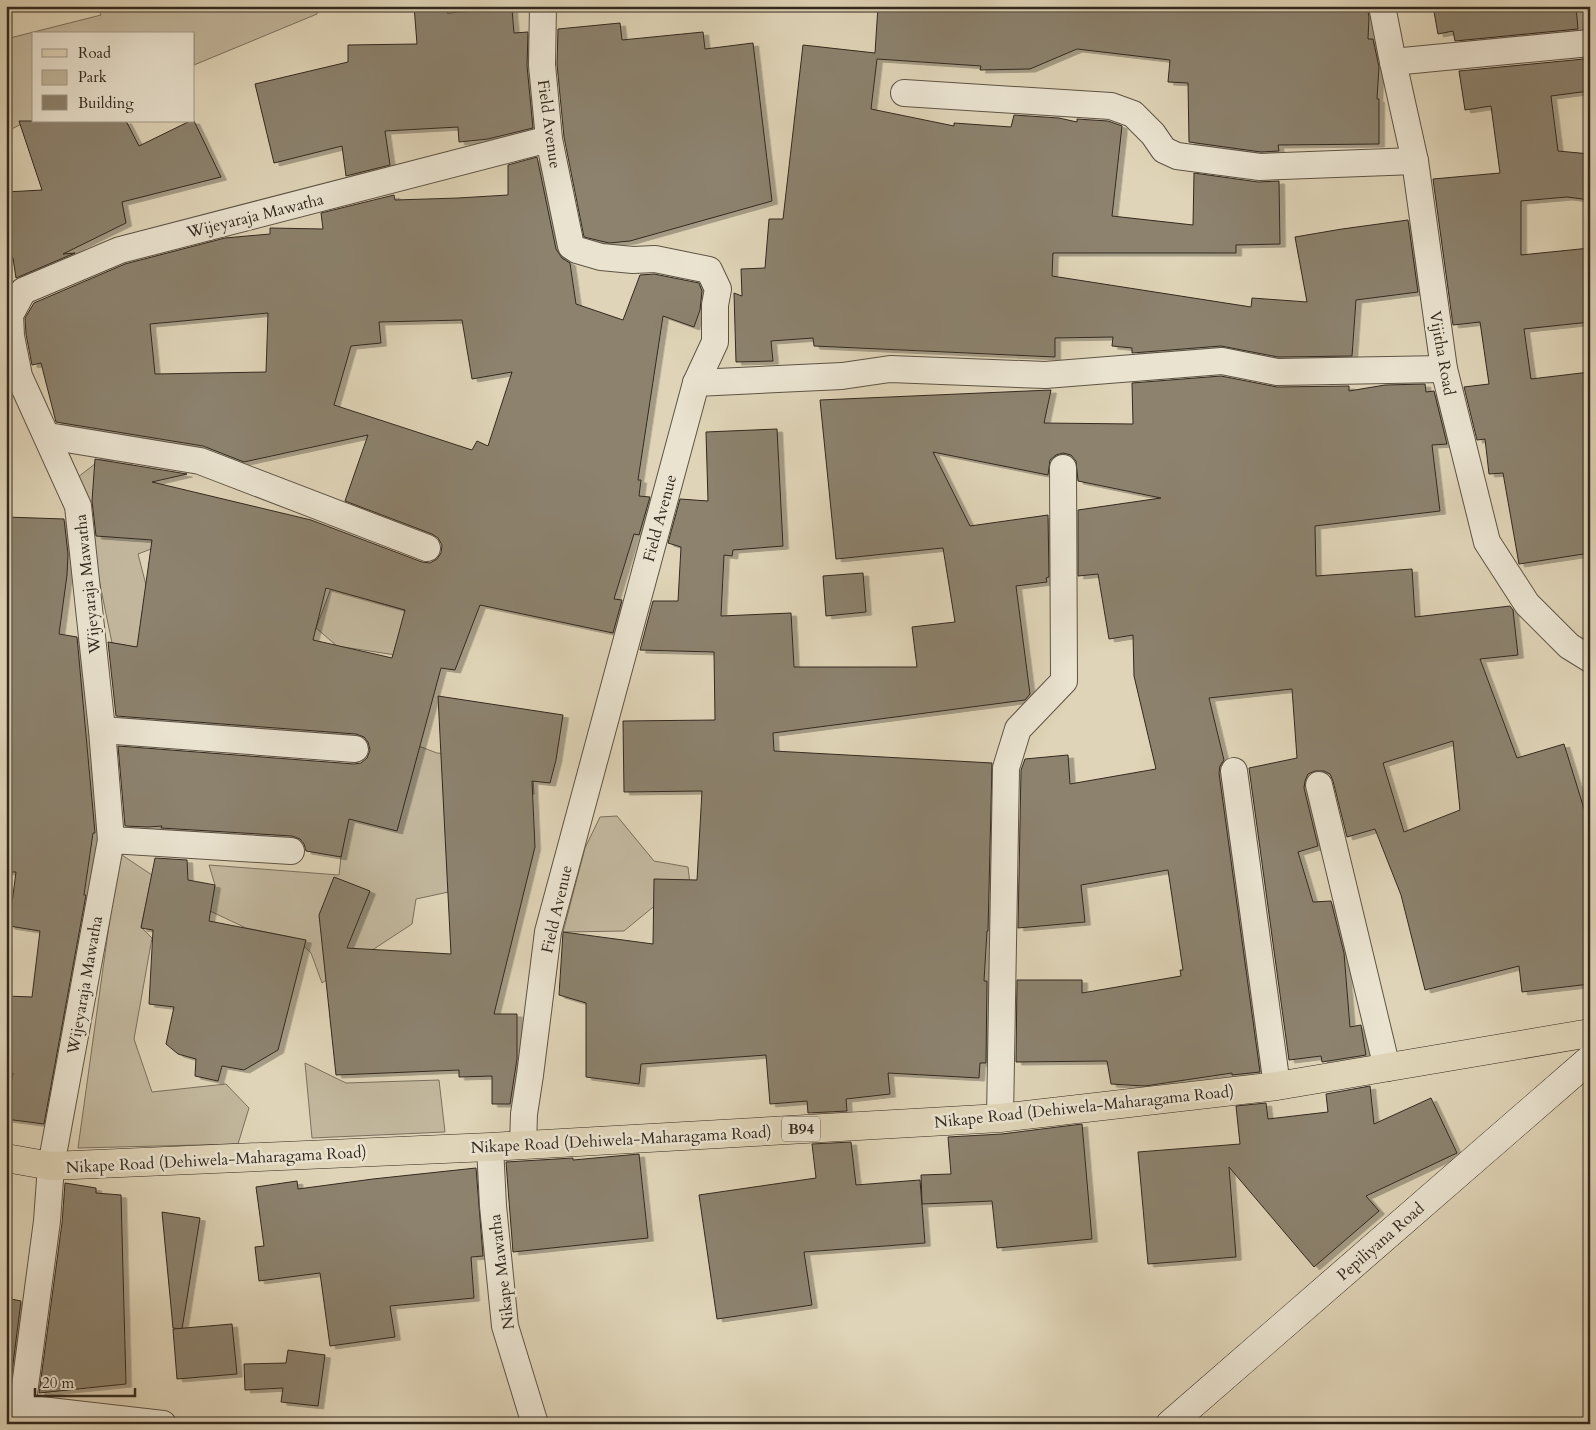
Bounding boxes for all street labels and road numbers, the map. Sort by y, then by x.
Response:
street label: Field Avenue [532,78,566,170]
street label: Wijeyaraja Mawatha [184,188,326,244]
street label: Vijitha Road [1424,309,1460,398]
street label: Field Avenue [638,472,682,564]
street label: Wijeyaraja Mawatha [70,513,106,656]
street label: Field Avenue [536,863,578,955]
street label: Wijeyaraja Mawatha [62,914,108,1057]
street label: Nikape Road (Dehiwela-Maharagama Road) [933,1080,1235,1134]
road number: B94 [782,1116,820,1142]
street label: Nikape Road (Dehiwela-Maharagama Road) [470,1121,772,1159]
street label: Nikape Road (Dehiwela-Maharagama Road) [65,1141,367,1179]
street label: Pepiliyana Road [1332,1197,1429,1286]
street label: Nikape Mawatha [484,1213,520,1331]

